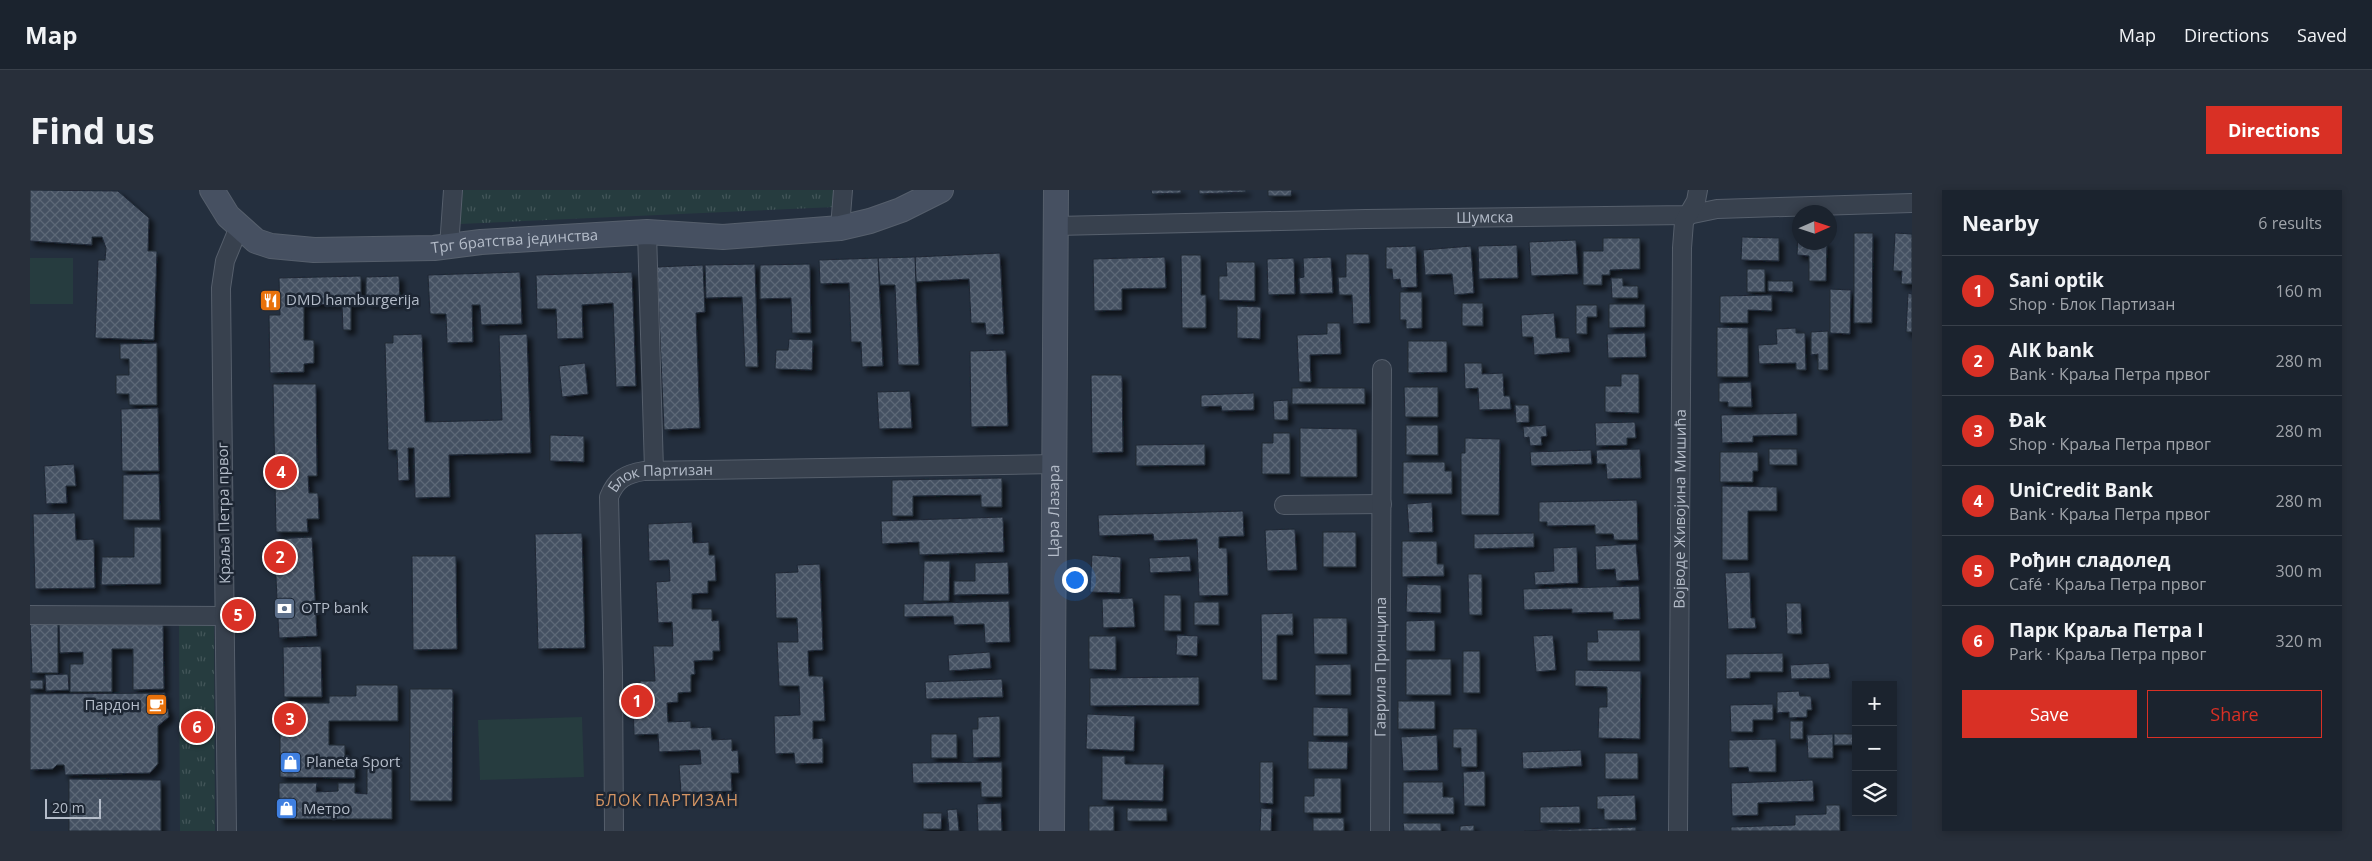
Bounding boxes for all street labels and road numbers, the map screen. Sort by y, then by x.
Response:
street label: Шумска [1456,206,1514,227]
street label: Трг братства јединства [430,224,599,257]
street label: Војводе Живојина Мишића [1669,409,1690,609]
street label: Краља Петра првог [212,441,234,584]
street label: Блок Партизан [602,459,713,496]
street label: Цара Лазара [1043,465,1063,557]
street label: Гаврила Принципа [1369,597,1390,737]

